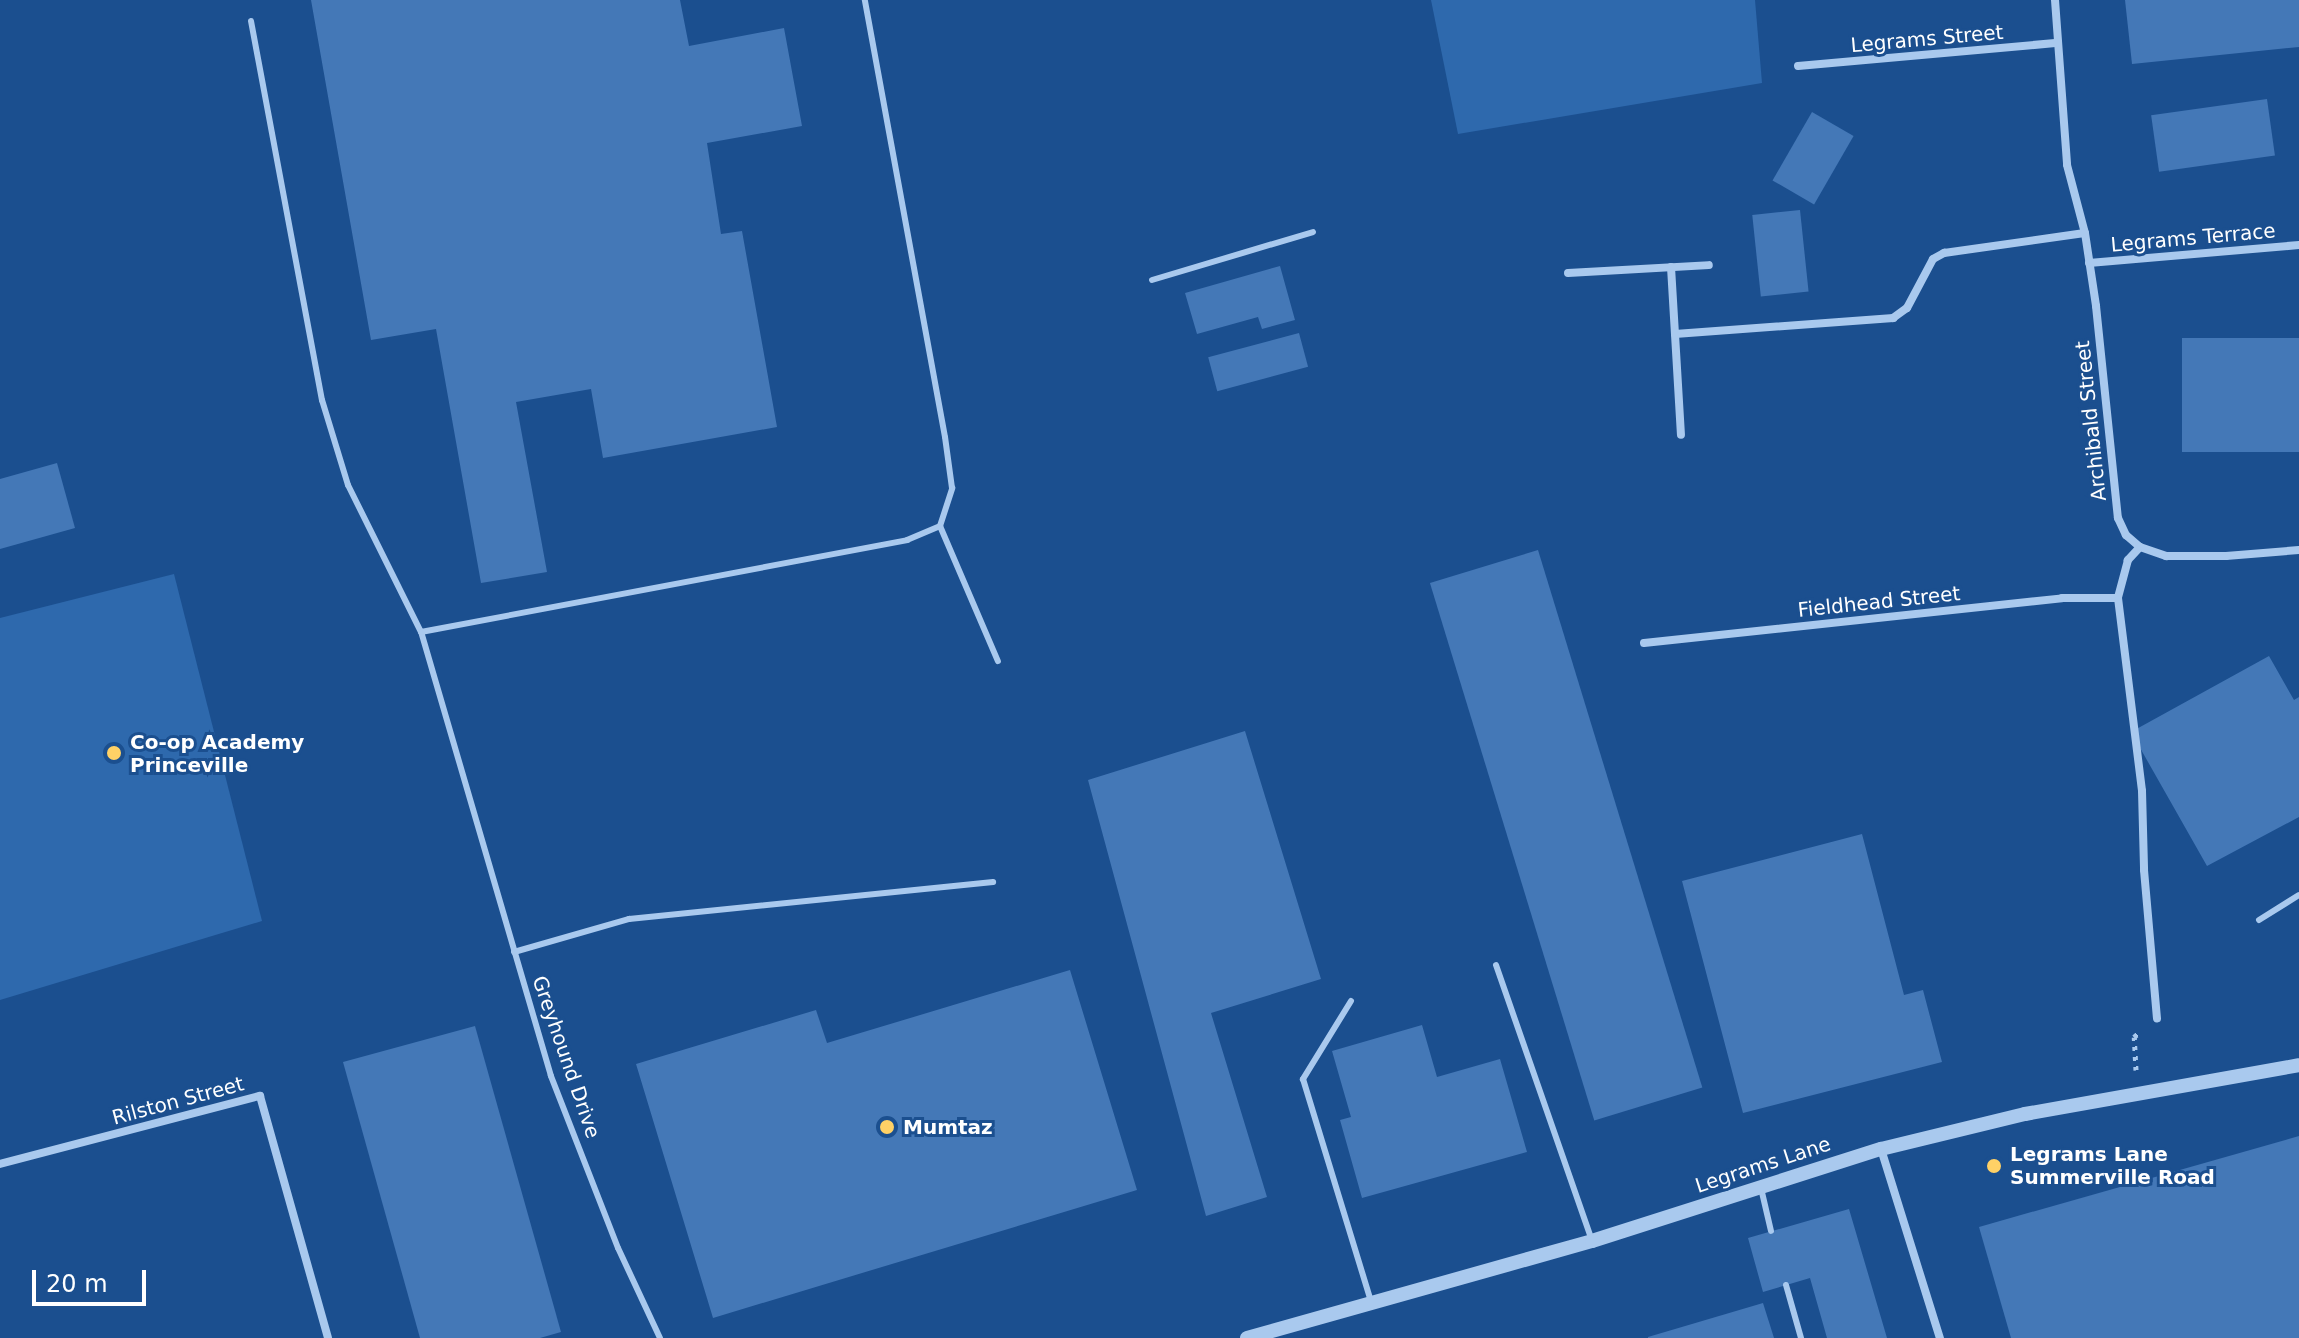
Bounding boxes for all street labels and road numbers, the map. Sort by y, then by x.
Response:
street label: Legrams Street [1850,20,2004,58]
street label: Legrams Terrace [2110,219,2276,257]
street label: Archibald Street [2071,340,2111,502]
street label: Fieldhead Street [1797,582,1961,622]
street label: Greyhound Drive [527,973,605,1141]
street label: Rilston Street [110,1072,246,1130]
street label: Legrams Lane [1692,1132,1834,1198]

